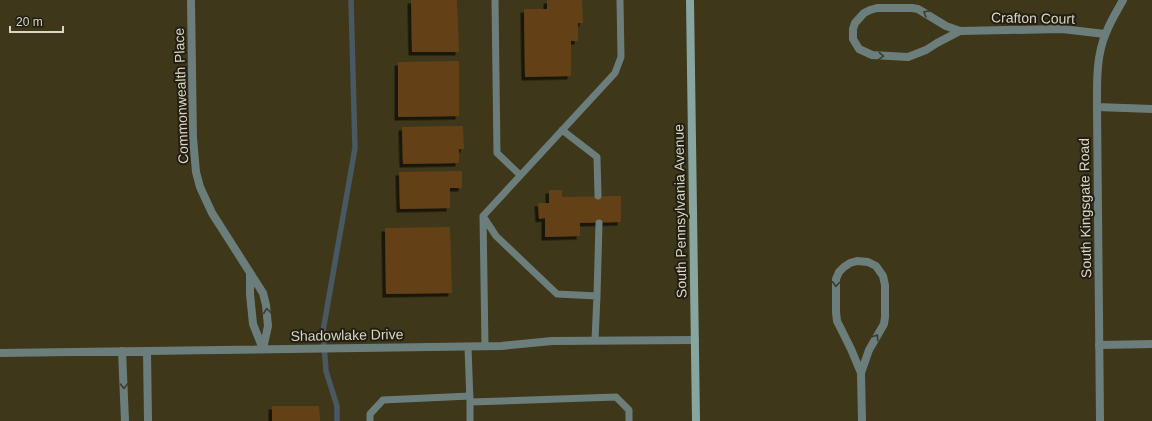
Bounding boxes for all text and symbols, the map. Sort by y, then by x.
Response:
scale bar [10,8,63,34]
street label: Crafton Court [991,9,1075,27]
one-way arrow [923,11,930,18]
text: 20 m [16,15,43,29]
street label: Commonwealth Place [171,27,191,164]
one-way arrow [878,52,884,61]
street label: South Pennsylvania Avenue [670,124,690,298]
street label: South Kingsgate Road [1076,138,1094,278]
one-way arrow [831,281,840,288]
one-way arrow [262,308,271,314]
street label: Shadowlake Drive [290,326,404,344]
one-way arrow [872,334,879,341]
one-way arrow [119,383,128,389]

